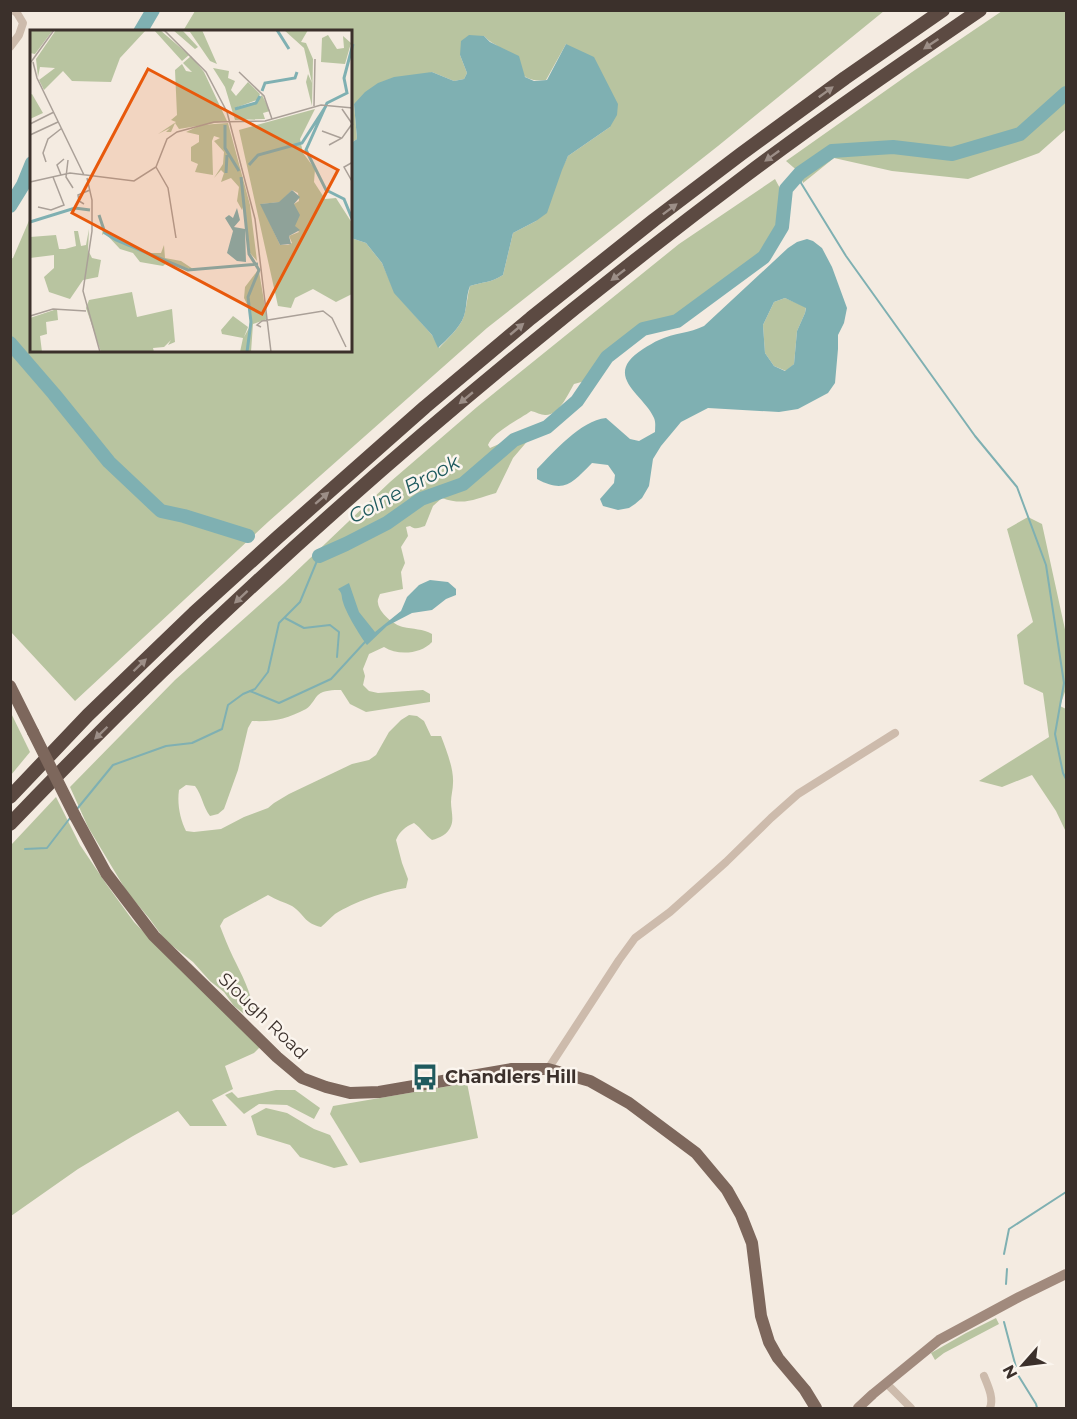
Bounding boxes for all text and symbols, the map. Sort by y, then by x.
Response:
inset map [30,30,352,352]
one-way arrow [923,38,940,49]
one-way arrow [818,86,834,98]
one-way arrow [765,150,781,162]
one-way arrow [662,202,678,215]
one-way arrow [610,268,625,280]
one-way arrow [509,323,525,336]
one-way arrow [458,391,474,404]
water label: Colne Brook [344,449,465,528]
one-way arrow [314,492,329,505]
one-way arrow [234,590,249,603]
one-way arrow [132,658,147,672]
one-way arrow [94,725,108,739]
street label: Slough Road [214,968,312,1064]
bus stop icon: Chandlers Hill [410,1062,440,1092]
place label: Chandlers Hill [445,1066,577,1088]
north arrow [993,1335,1053,1395]
text: N [999,1362,1022,1382]

